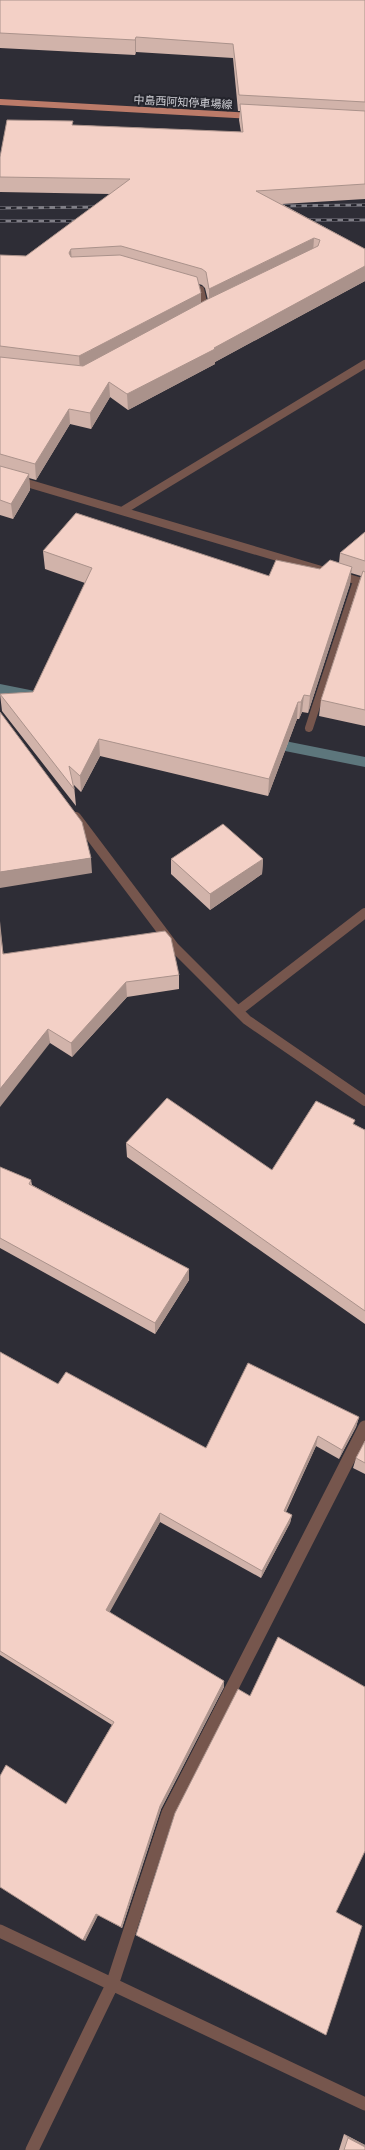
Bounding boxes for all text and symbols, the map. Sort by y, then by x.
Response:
street label: 中島西阿知停車場線 [133,92,233,112]

